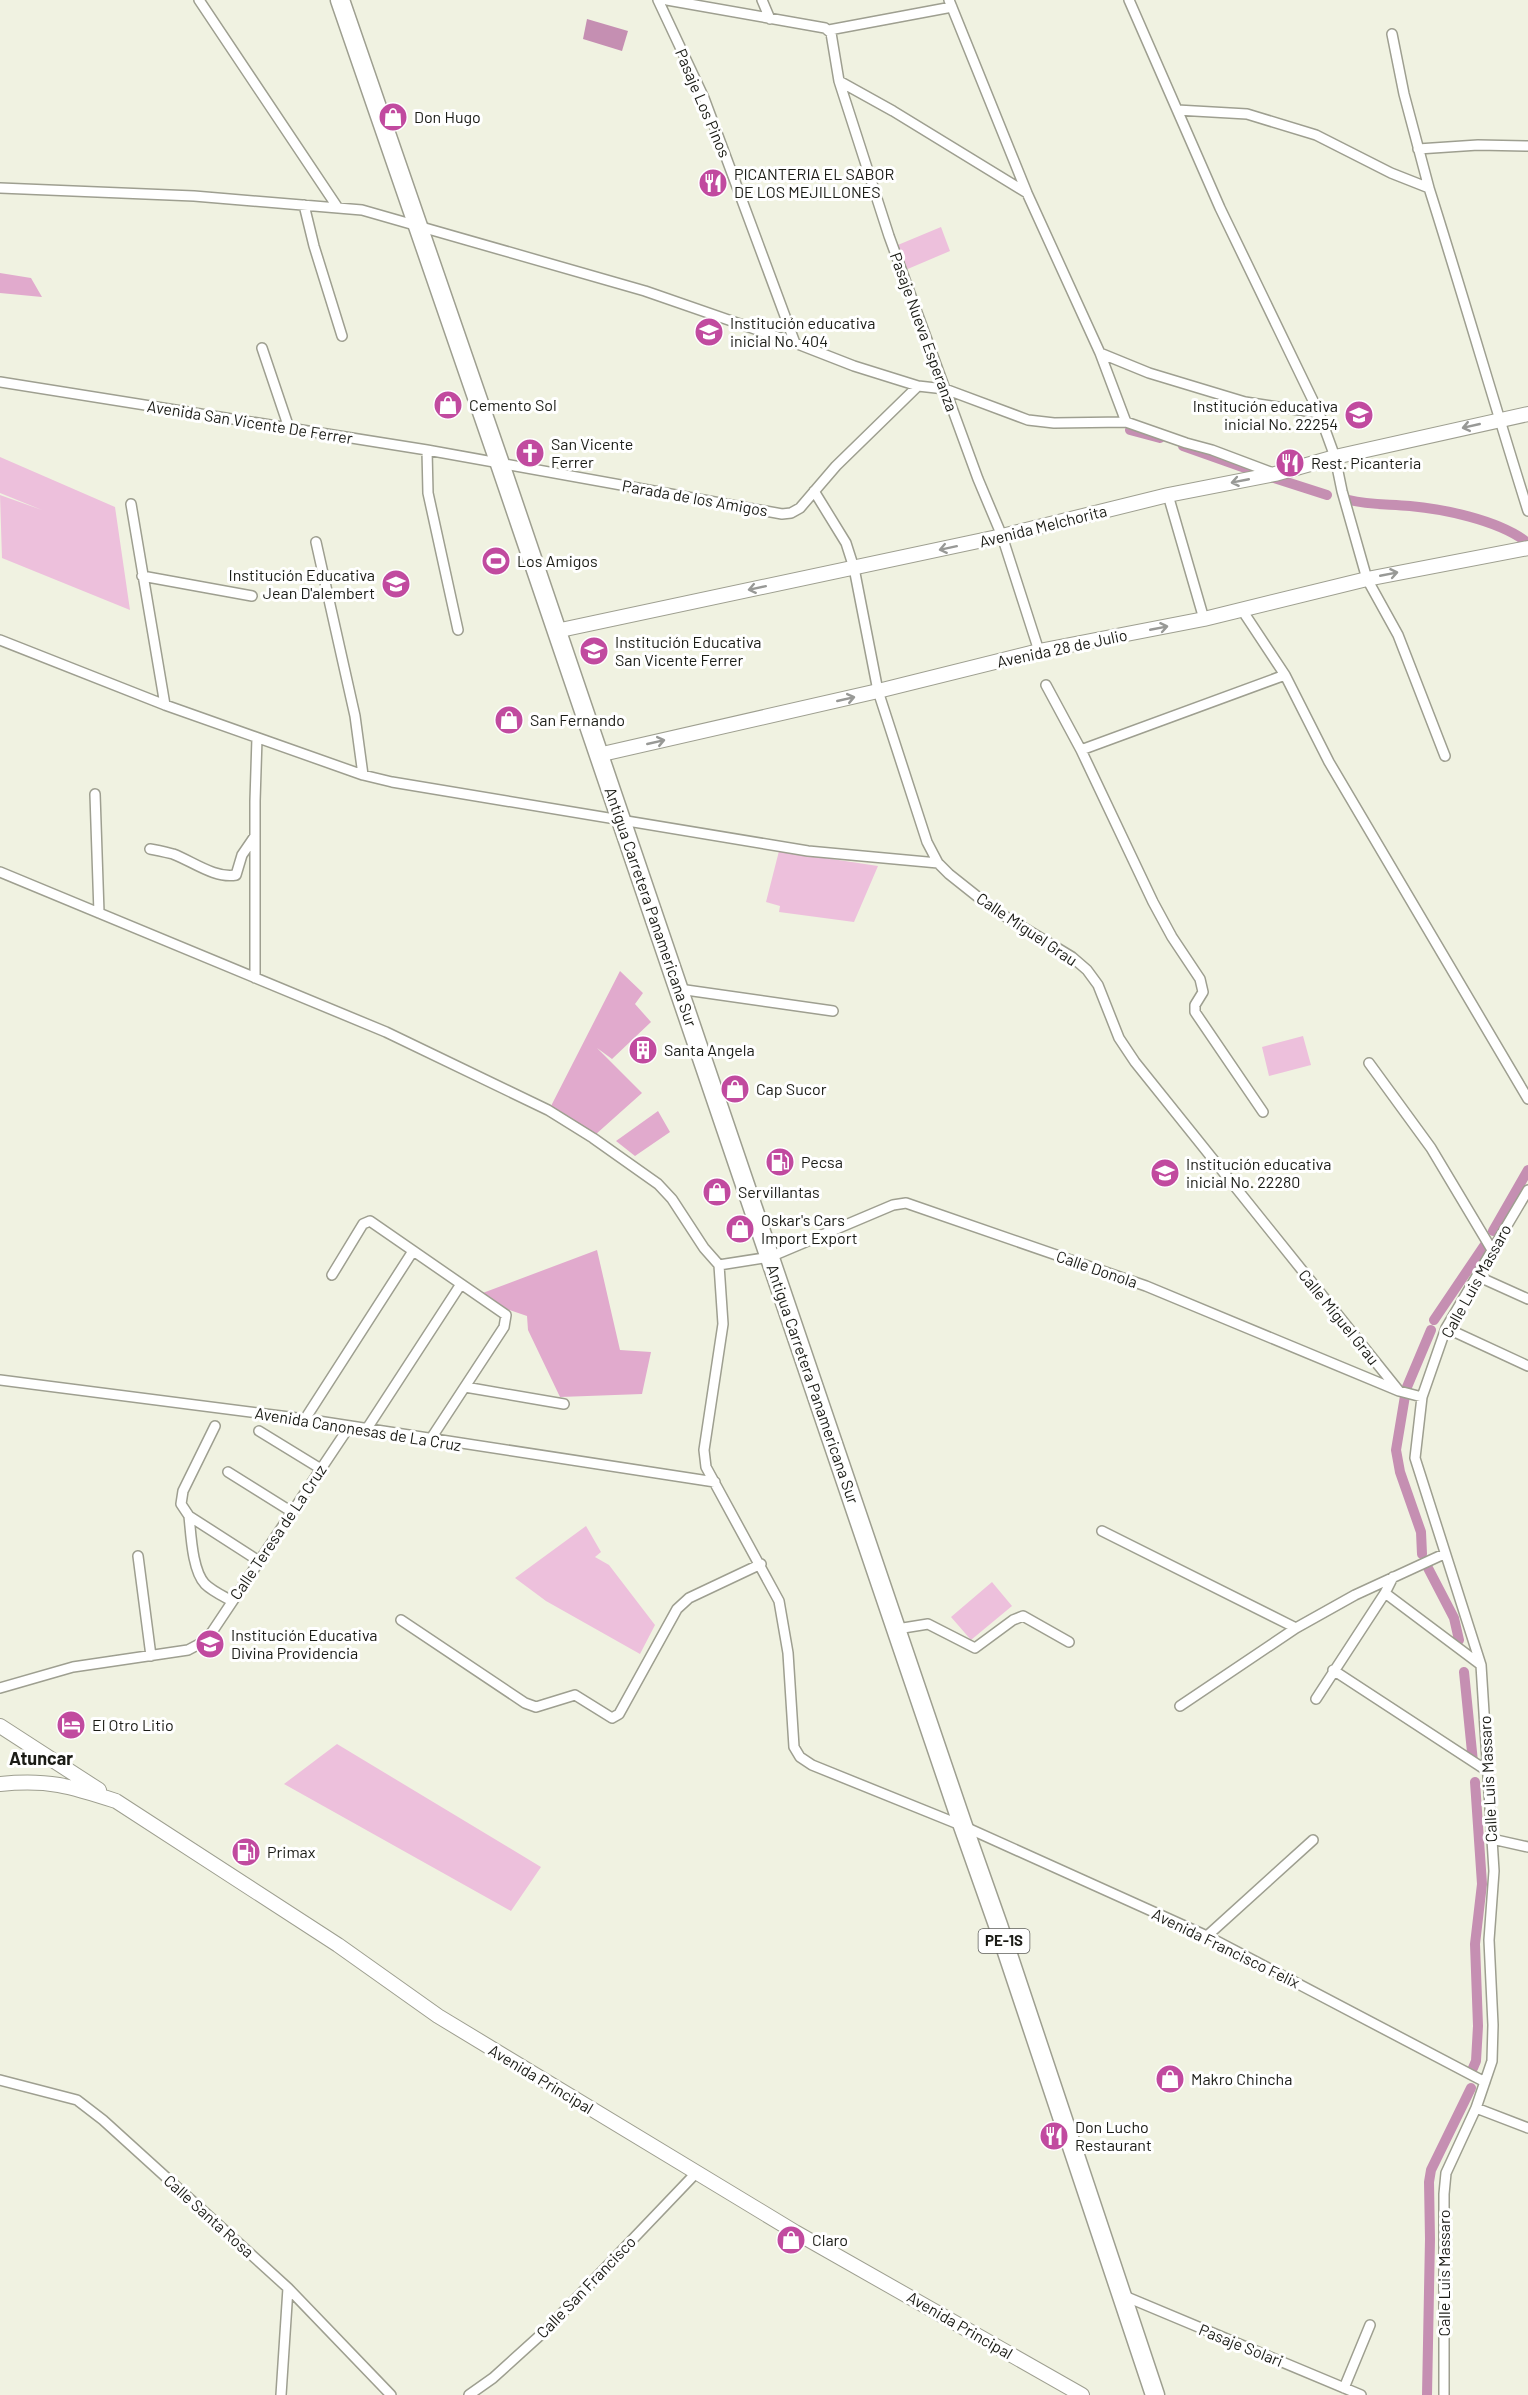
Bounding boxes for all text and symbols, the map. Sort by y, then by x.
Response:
street label: Pasaje Los Pinos [672,46,735,160]
shop icon: Don Hugo [377,101,409,133]
place label: Don Hugo [414,107,481,126]
place label: PICANTERIA EL SABOR DE LOS MEJILLONES [734,164,894,201]
restaurant icon: PICANTERIA EL SABOR DE LOS MEJILLONES [697,167,729,199]
street label: Pasaje Nueva Esperanza [887,250,962,414]
place label: Institución educativa inicial No. 404 [730,313,875,350]
school or university icon: Institución educativa inicial No. 404 [693,316,725,348]
shop icon: Cemento Sol [432,389,464,421]
place label: Cemento Sol [469,395,557,414]
street label: Avenida San Vicente De Ferrer [146,396,354,447]
place label: Institución educativa inicial No. 22254 [1193,396,1338,433]
school or university icon: Institución educativa inicial No. 22254 [1343,399,1375,431]
one-way arrow [1462,421,1481,432]
place label: San Vicente Ferrer [551,434,633,471]
church icon: San Vicente Ferrer [514,437,546,469]
restaurant icon: Rest. Picanteria [1274,447,1306,479]
place label: Rest. Picanteria [1311,453,1421,472]
street label: Parada de los Amigos [621,475,769,520]
one-way arrow [1231,476,1251,487]
street label: Avenida Melchorita [977,500,1109,551]
one-way arrow [939,543,958,554]
sports icon: Los Amigos [480,545,512,577]
place label: Los Amigos [517,551,598,570]
place label: Institución Educativa Jean D'alembert [229,565,375,602]
school or university icon: Institución Educativa Jean D'alembert [380,568,412,600]
one-way arrow [1379,568,1399,579]
one-way arrow [748,583,767,595]
one-way arrow [1148,622,1168,633]
street label: Avenida 28 de Julio [995,624,1129,671]
place label: Institución Educativa San Vicente Ferrer [615,632,761,669]
school or university icon: Institución Educativa San Vicente Ferrer [578,635,610,667]
one-way arrow [836,692,855,704]
shop icon: San Fernando [493,704,525,736]
place label: San Fernando [530,710,625,729]
one-way arrow [646,736,665,748]
street label: Antigua Carretera Panamericana Sur [601,785,702,1029]
street label: Calle Miguel Grau [973,888,1081,969]
building icon: Santa Angela [627,1034,659,1066]
place label: Santa Angela [664,1040,755,1059]
shop icon: Cap Sucor [719,1073,751,1105]
place label: Cap Sucor [756,1079,827,1098]
fuel station icon: Pecsa [764,1146,796,1178]
place label: Pecsa [801,1152,843,1171]
place label: Institución educativa inicial No. 22280 [1186,1154,1331,1191]
school or university icon: Institución educativa inicial No. 22280 [1149,1157,1181,1189]
shop icon: Servillantas [701,1176,733,1208]
place label: Servillantas [738,1182,820,1201]
place label: Oskar's Cars Import Export [761,1210,858,1247]
shop icon: Oskar's Cars Import Export [724,1213,756,1245]
street label: Calle Luis Massaro [1436,1221,1515,1341]
street label: Calle Donola [1054,1246,1140,1291]
street label: Antigua Carretera Panamericana Sur [763,1262,864,1506]
street label: Calle Miguel Grau [1295,1265,1384,1368]
street label: Avenida Canonesas de La Cruz [253,1403,463,1454]
street label: Calle Teresa de La Cruz [225,1461,330,1603]
place label: Institución Educativa Divina Providencia [231,1625,377,1662]
school or university icon: Institución Educativa Divina Providencia [194,1628,226,1660]
hotel icon: El Otro Litio [55,1709,87,1741]
place label: El Otro Litio [92,1715,174,1734]
street label: Calle Luis Massaro [1475,1715,1500,1843]
district label: Atuncar [9,1747,73,1769]
fuel station icon: Primax [230,1836,262,1868]
place label: Primax [267,1842,316,1861]
street label: Avenida Francisco Felix [1149,1904,1304,1992]
road number: PE-1S [978,1929,1030,1953]
street label: Avenida Principal [485,2040,597,2117]
shop icon: Makro Chincha [1154,2063,1186,2095]
place label: Makro Chincha [1191,2069,1292,2088]
place label: Don Lucho Restaurant [1075,2117,1152,2154]
restaurant icon: Don Lucho Restaurant [1038,2120,1070,2152]
street label: Calle Santa Rosa [160,2170,258,2261]
street label: Calle Luis Massaro [1434,2210,1453,2336]
shop icon: Claro [775,2224,807,2256]
place label: Claro [812,2230,848,2249]
street label: Calle San Francisco [532,2232,639,2342]
street label: Avenida Principal [904,2287,1016,2363]
street label: Pasaje Solari [1196,2319,1286,2370]

